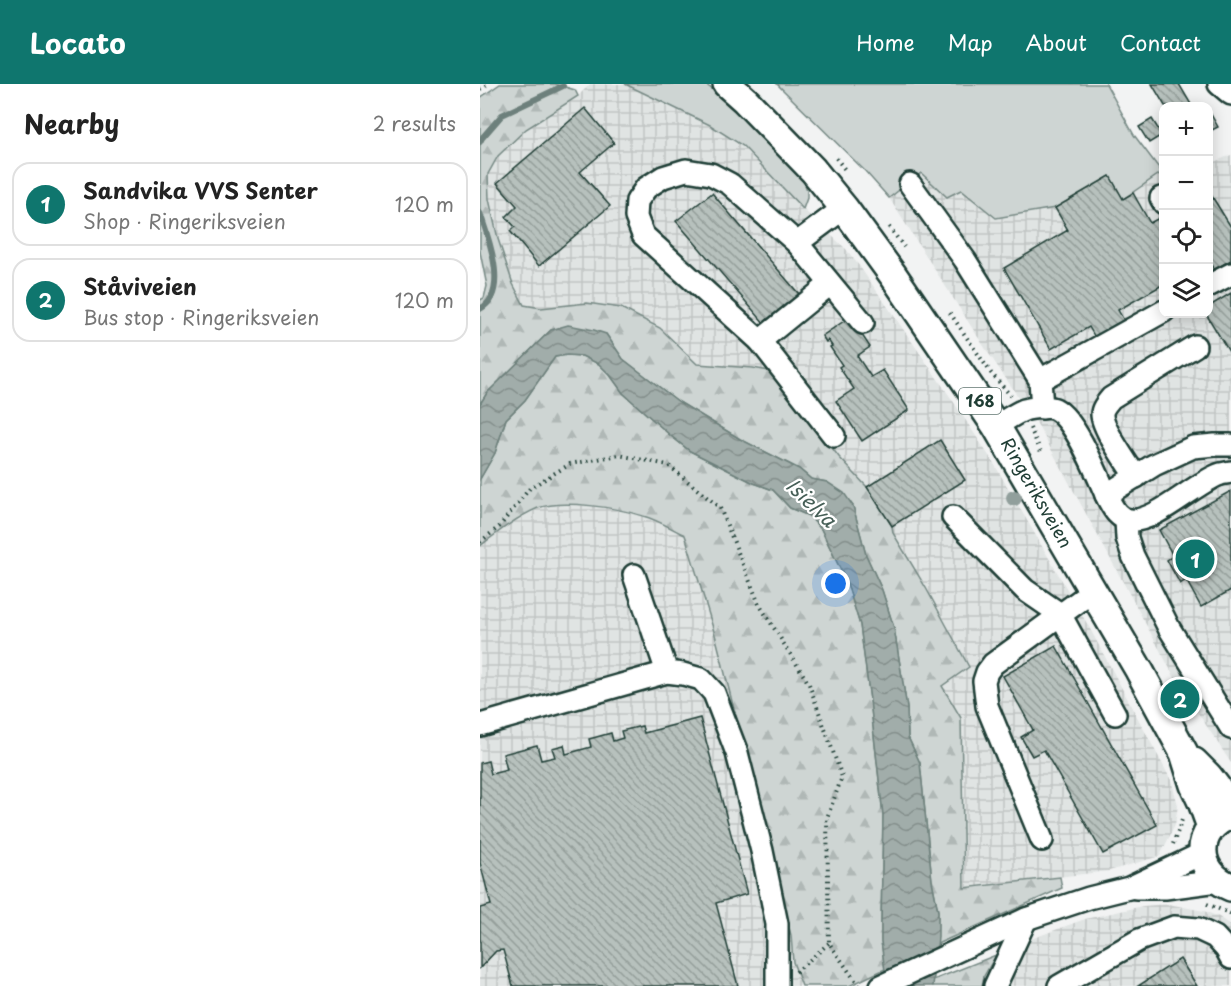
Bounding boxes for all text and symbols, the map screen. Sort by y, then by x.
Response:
text: Locato [30,21,126,64]
text: Home [856,26,915,58]
text: Map [948,26,993,58]
text: About [1026,26,1087,58]
text: Contact [1120,26,1201,58]
map controls [1159,102,1213,318]
button: + [1159,102,1213,156]
text: Nearby [24,104,119,143]
text: 2 results [373,108,456,138]
button: − [1159,156,1213,210]
text: Sandvika VVS Senter [83,173,318,206]
text: 1 [41,189,50,219]
text: 120 m [395,189,454,219]
text: Shop · Ringeriksveien [83,206,286,236]
button: locate [1159,210,1213,264]
button: layers [1159,264,1213,318]
text: Ståviveien [83,269,197,302]
text: 2 [38,285,53,315]
text: 120 m [395,285,454,315]
text: Bus stop · Ringeriksveien [83,302,319,332]
road number: 168 [959,388,1001,414]
street label: Ringeriksveien [995,432,1080,553]
water label: Isielva [780,471,844,534]
pin: 1 [1176,536,1214,582]
your location [821,569,850,598]
pin: 2 [1160,676,1200,722]

